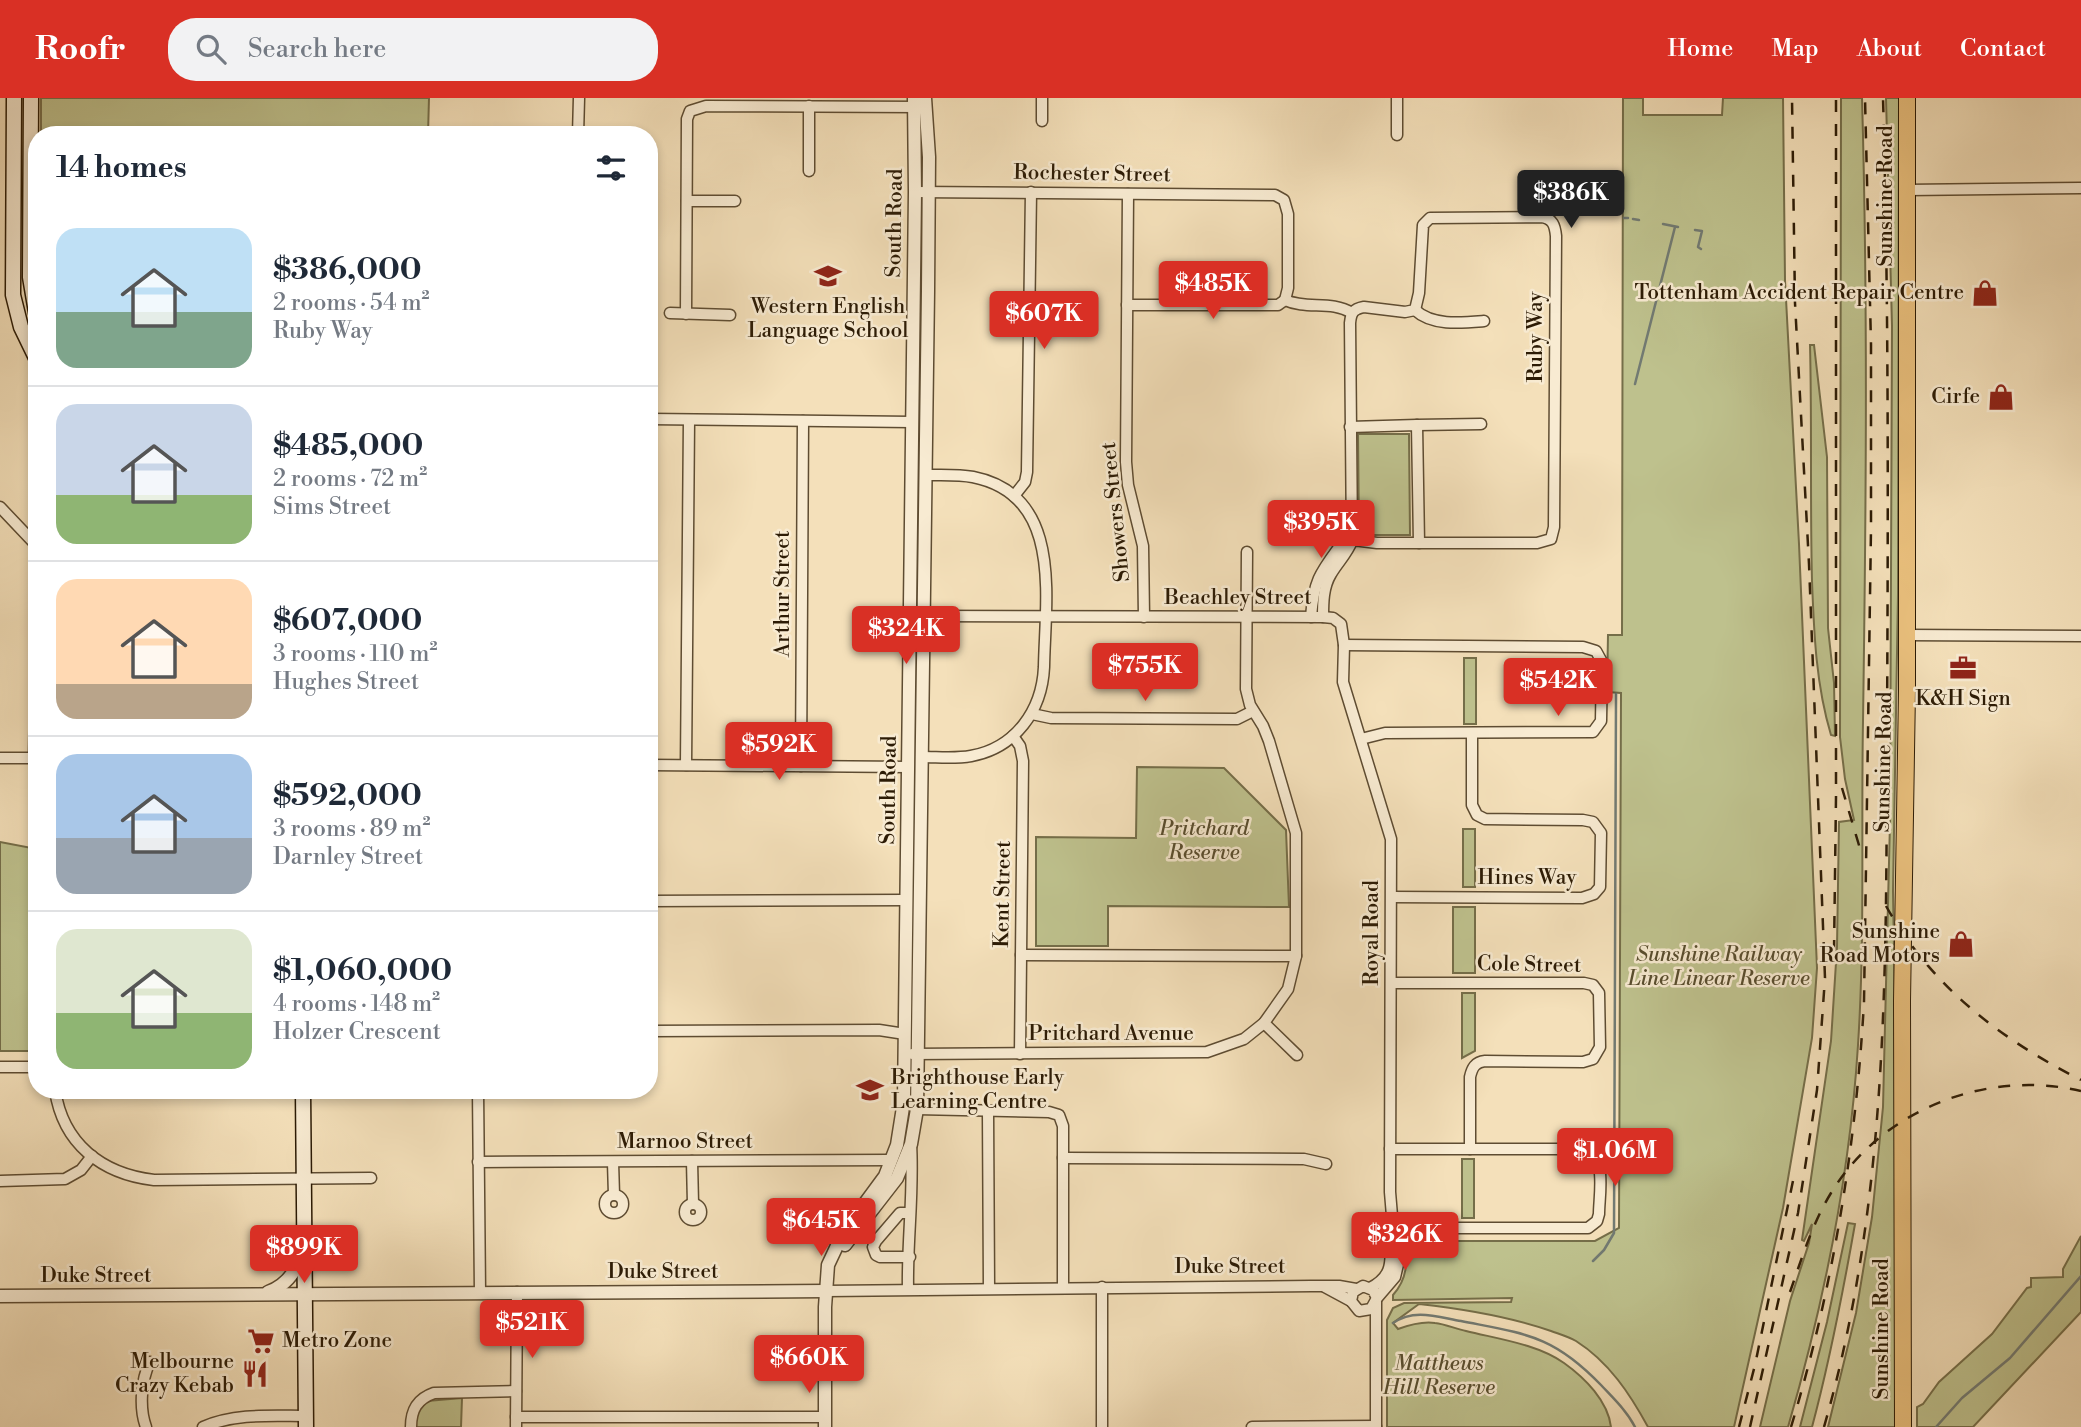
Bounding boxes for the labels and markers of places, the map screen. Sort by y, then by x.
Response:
pin: $386K [1522,170,1620,230]
school or university icon: Western English Language School [813,261,843,291]
pin: $485K [1164,262,1262,321]
shop icon: Tottenham Accident Repair Centre [1970,278,2000,308]
place label: Tottenham Accident Repair Centre [1635,280,1964,306]
pin: $607K [995,292,1093,351]
place label: Western English Language School [748,294,908,344]
shop icon: Cirfe [1986,382,2016,412]
place label: Cirfe [1931,384,1980,410]
pin: $395K [1272,500,1370,560]
pin: $324K [857,606,955,666]
pin: $755K [1096,644,1194,703]
office icon: K&H Sign [1948,653,1978,683]
pin: $542K [1509,658,1607,718]
place label: K&H Sign [1915,686,2011,712]
pin: $592K [730,722,828,782]
place label: Sunshine Road Motors [1820,919,1940,969]
shop icon: Sunshine Road Motors [1946,929,1976,959]
place label: Brighthouse Early Learning Centre [890,1065,1065,1115]
school or university icon: Brighthouse Early Learning Centre [855,1075,885,1105]
pin: $1.06M [1558,1128,1672,1188]
pin: $645K [772,1198,870,1258]
pin: $326K [1356,1212,1454,1272]
pin: $899K [255,1226,353,1285]
pin: $521K [483,1300,581,1360]
supermarket icon: Metro Zone [246,1326,276,1356]
place label: Metro Zone [282,1328,392,1354]
pin: $660K [760,1336,858,1395]
place label: Melbourne Crazy Kebab [115,1349,234,1399]
restaurant icon: Melbourne Crazy Kebab [240,1359,270,1389]

